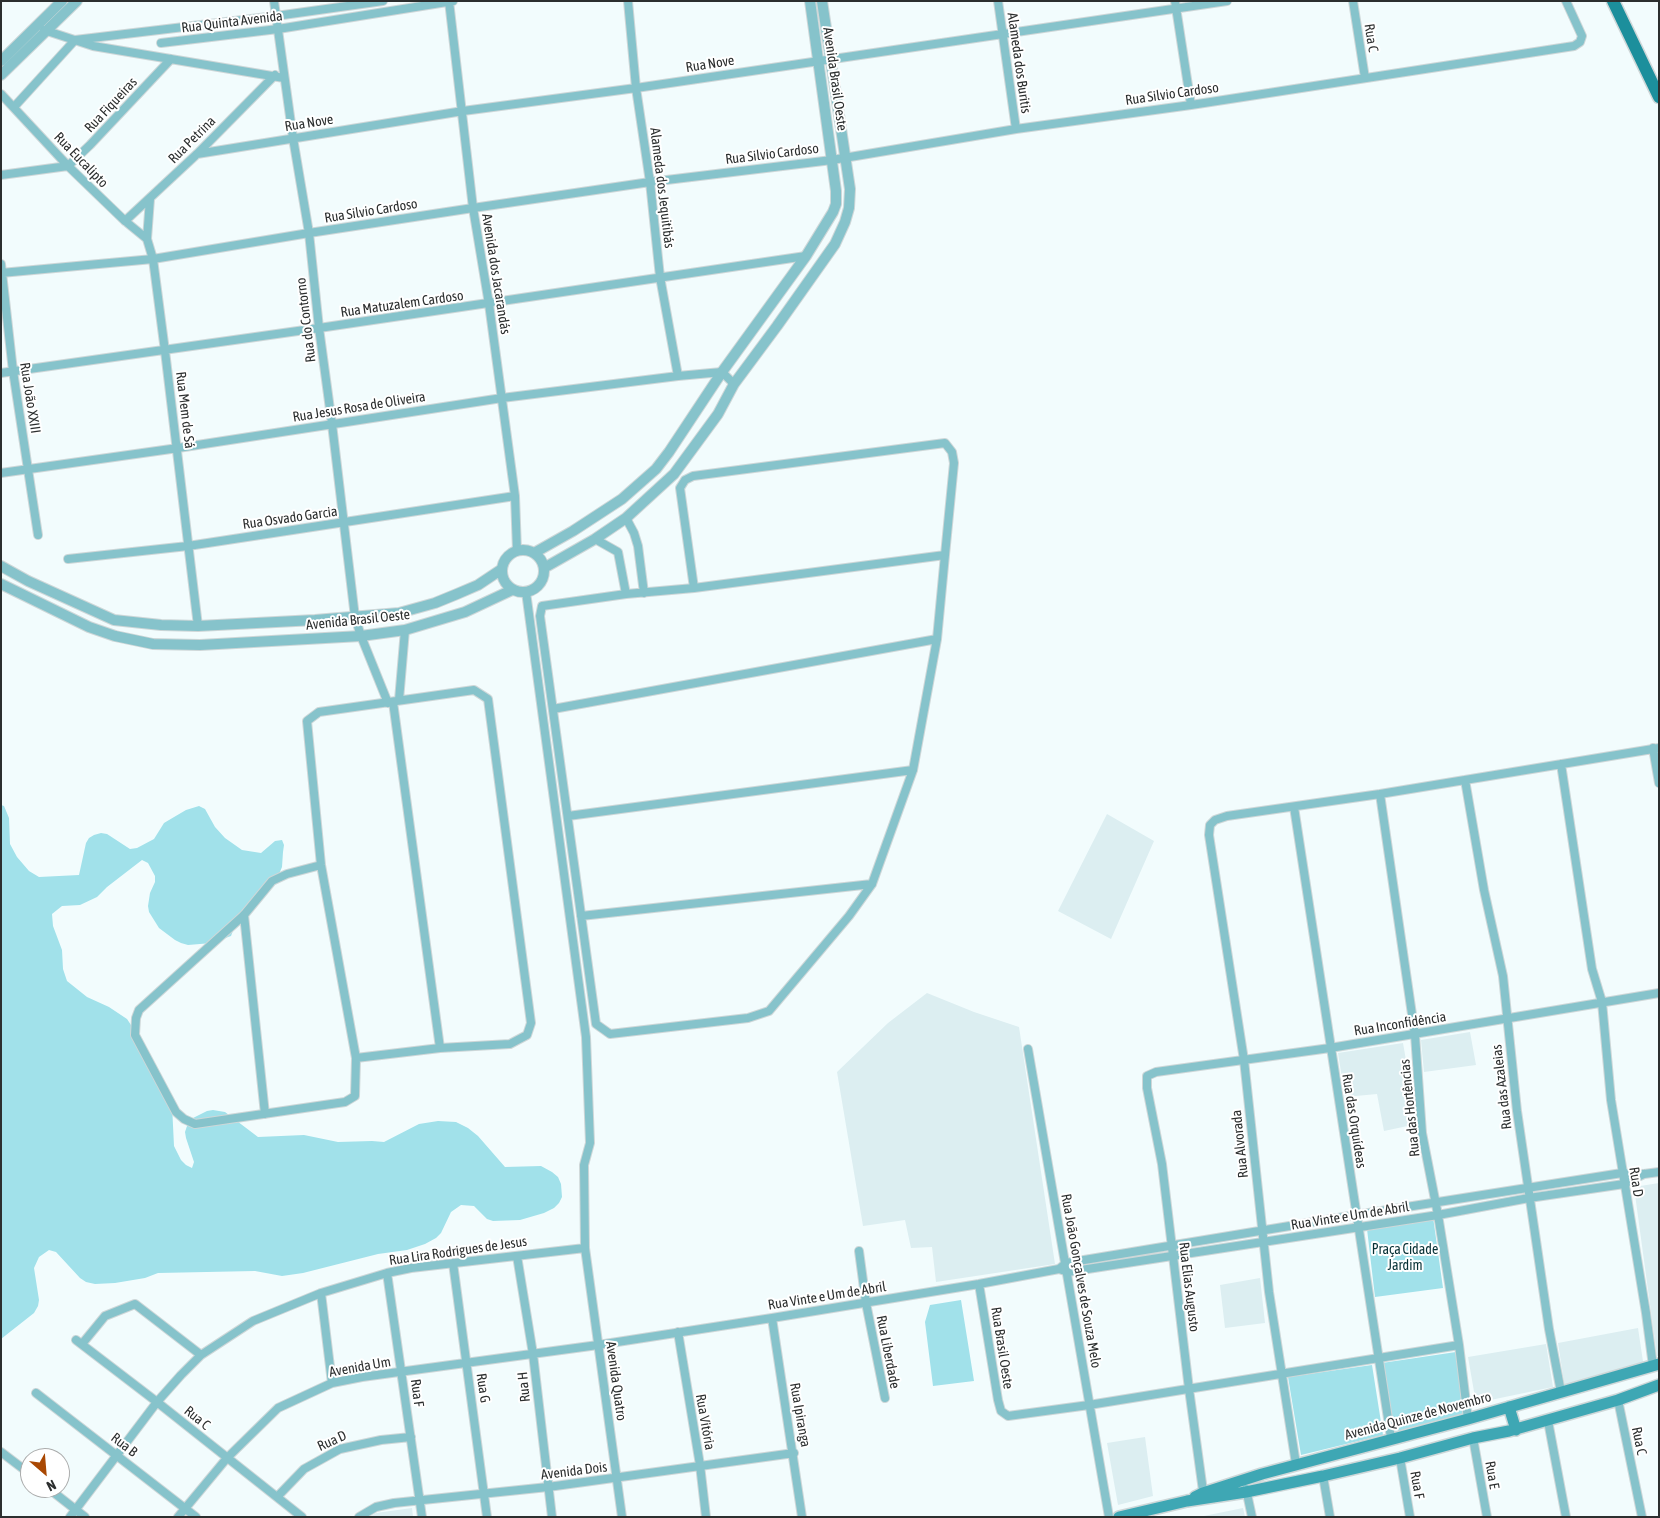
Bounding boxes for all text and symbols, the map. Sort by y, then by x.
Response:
street label: Rua Quinta Avenida [181,7,283,37]
street label: Alameda dos Buritis [1004,12,1034,114]
street label: Rua C [1360,23,1382,53]
street label: Avenida Brasil Oeste [819,26,851,132]
street label: Rua Nove [685,52,735,76]
street label: Rua Fiqueiras [81,74,141,136]
street label: Rua Silvio Cardoso [1124,79,1220,109]
street label: Rua Nove [284,111,334,135]
street label: Rua Petrina [165,113,219,167]
street label: Alameda dos Jequitibás [646,127,678,249]
street label: Rua Eucalipto [50,129,112,191]
street label: Rua Silvio Cardoso [724,140,820,168]
street label: Rua Silvio Cardoso [323,195,419,227]
street label: Avenida dos Jacarandás [478,212,514,336]
street label: Rua do Contorno [292,277,320,363]
street label: Rua Matuzalem Cardoso [339,287,465,321]
street label: Rua João XXIII [16,361,44,435]
street label: Rua Mem de Sá [172,371,198,449]
street label: Rua Jesus Rosa de Oliveira [291,388,427,426]
street label: Rua Osvado Garcia [242,503,338,533]
street label: Avenida Brasil Oeste [305,606,411,634]
street label: Rua Inconfidência [1353,1008,1447,1040]
street label: Rua das Azaleias [1488,1044,1516,1130]
street label: Rua das Hortências [1397,1058,1423,1158]
street label: Rua das Orquídeas [1338,1072,1370,1170]
street label: Rua Alvorada [1228,1109,1252,1179]
street label: Rua D [1625,1166,1647,1198]
street label: Rua João Gonçalves de Souza Melo [1057,1193,1105,1369]
street label: Rua Vinte e Um de Abril [1290,1198,1410,1234]
street label: Rua Lira Rodrigues de Jesus [388,1233,528,1269]
street label: Rua Elias Augusto [1175,1241,1203,1333]
park label: Praça Cidade Jardim [1372,1242,1438,1274]
street label: Rua Vinte e Um de Abril [767,1278,887,1314]
street label: Rua Brasil Oeste [987,1306,1017,1390]
street label: Rua Liberdade [873,1314,903,1390]
street label: Avenida Quatro [602,1340,630,1422]
street label: Avenida Um [328,1353,392,1381]
street label: Rua H [514,1371,534,1403]
street label: Rua G [473,1372,493,1404]
street label: Rua F [407,1378,427,1408]
street label: Rua Ipiranga [786,1382,814,1448]
street label: Avenida Quinze de Novembro [1343,1388,1493,1444]
street label: Rua Vitória [692,1393,718,1451]
street label: Rua C [181,1403,213,1433]
street label: Rua C [1628,1425,1650,1457]
street label: Rua D [315,1427,349,1455]
street label: Rua B [107,1430,141,1460]
north arrow [20,1448,70,1498]
street label: Avenida Dois [540,1459,608,1483]
street label: Rua E [1481,1460,1503,1490]
street label: Rua F [1406,1470,1428,1500]
text: N [44,1476,59,1494]

